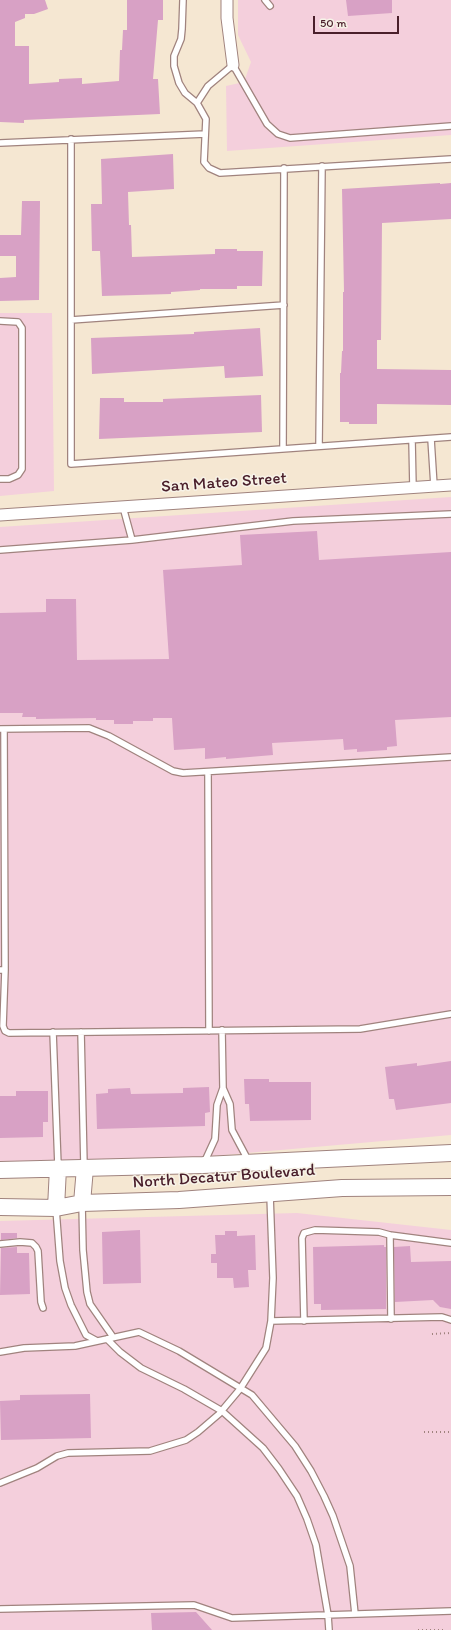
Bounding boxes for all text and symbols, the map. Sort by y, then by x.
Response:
scale bar [315,8,401,34]
text: 50 m [320,16,346,30]
street label: San Mateo Street [161,468,287,498]
street label: North Decatur Boulevard [132,1160,316,1194]

